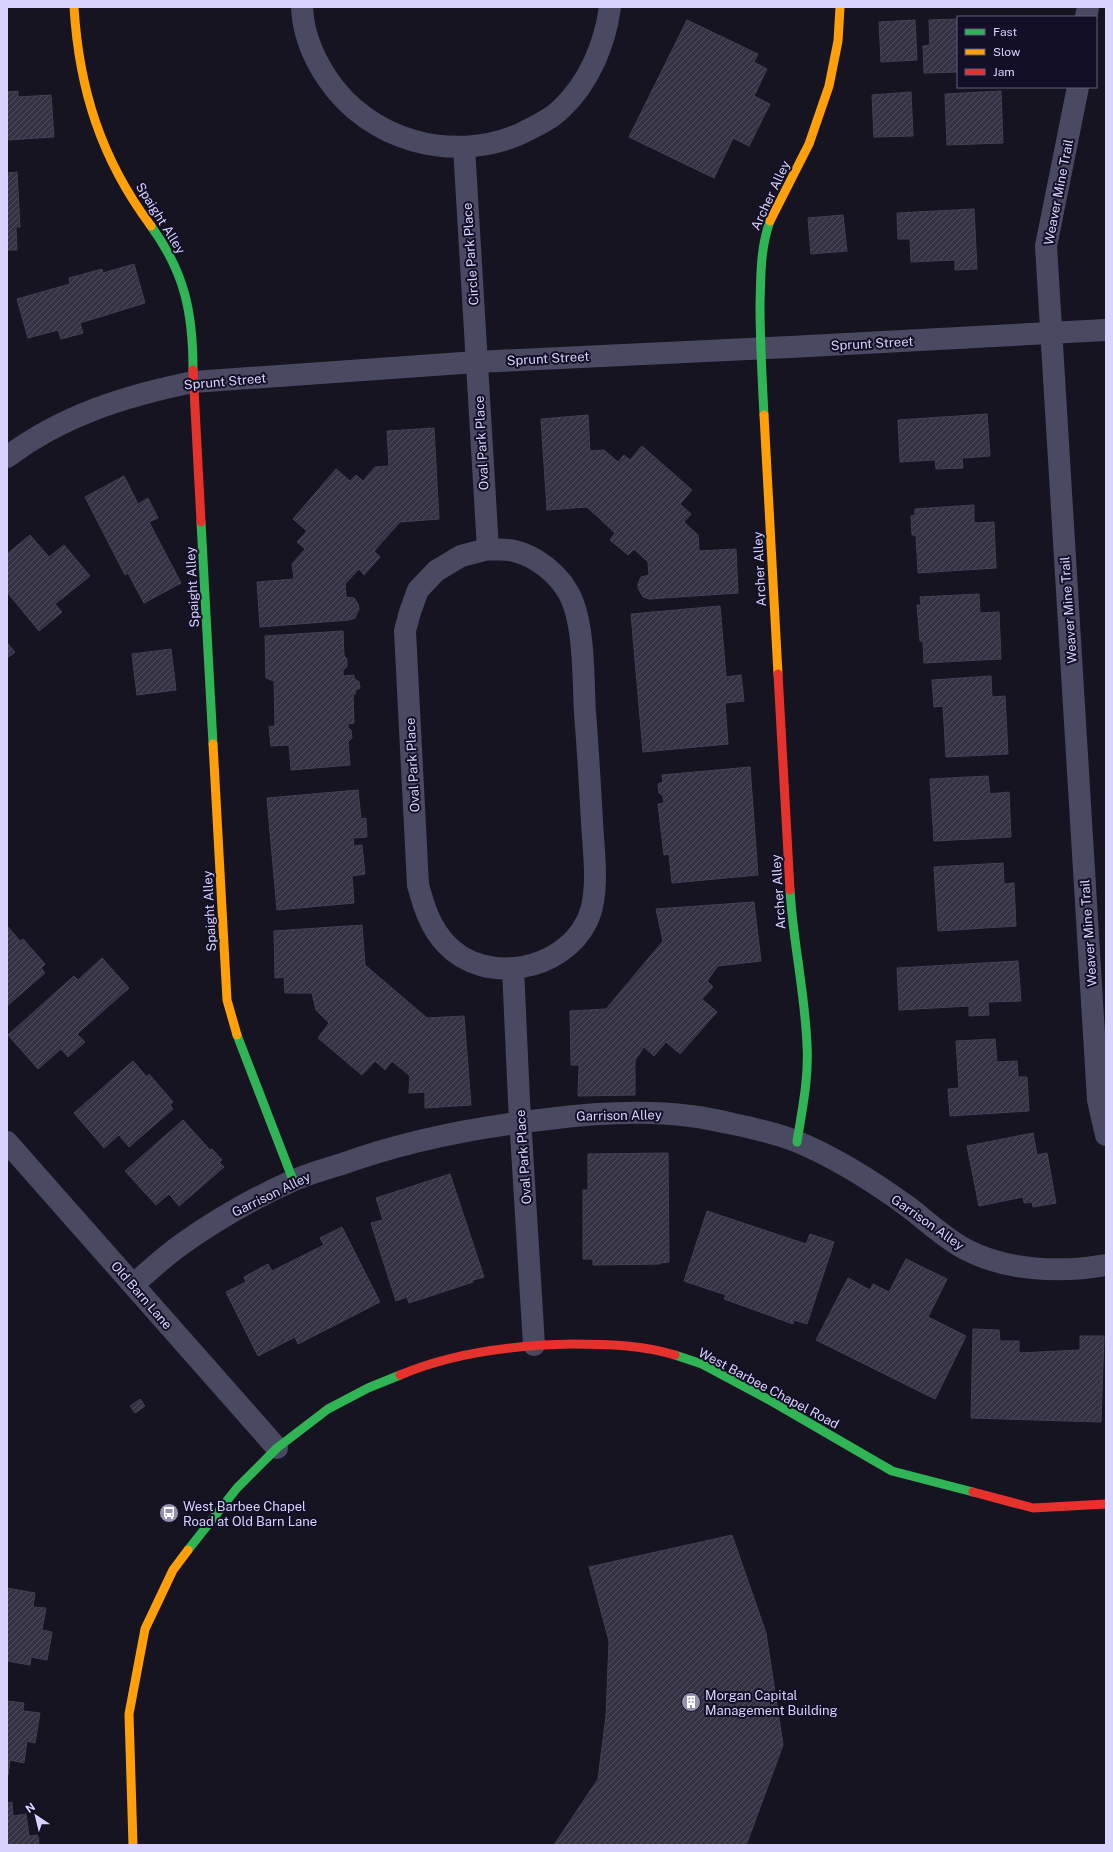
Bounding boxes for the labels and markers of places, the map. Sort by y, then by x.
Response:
place label: West Barbee Chapel Road at Old Barn Lane [183,1499,317,1529]
bus stop icon: West Barbee Chapel Road at Old Barn Lane [158,1502,180,1524]
place label: Morgan Capital Management Building [705,1688,838,1718]
building icon: Morgan Capital Management Building [680,1691,702,1713]

